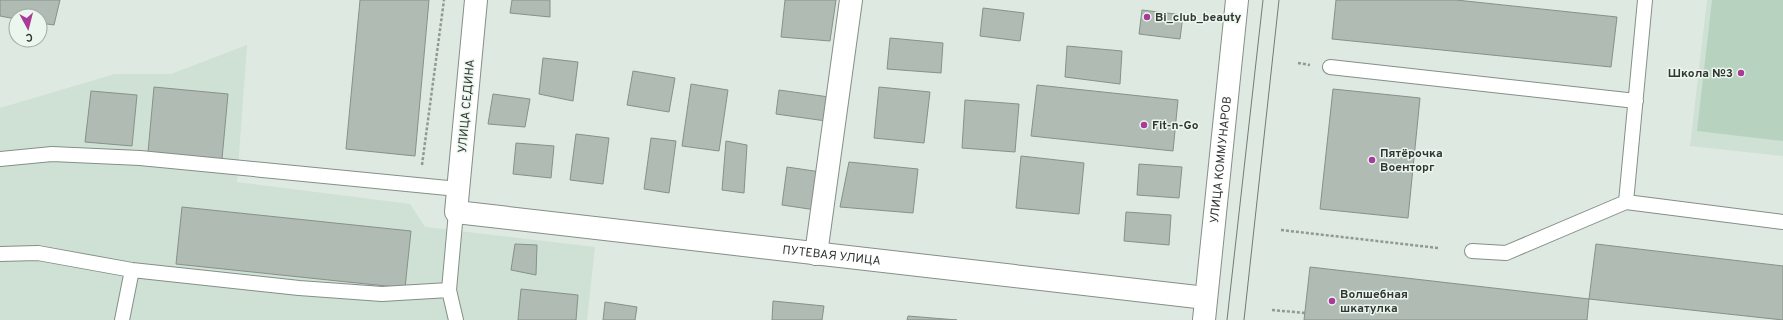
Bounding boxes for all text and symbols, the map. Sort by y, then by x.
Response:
north arrow [8,8,48,48]
place label: Bi_club_beauty [1155,10,1241,26]
marker: Bi_club_beauty [1142,12,1152,22]
text: С [25,30,33,44]
street label: УЛИЦА СЕДИНА [455,59,479,154]
place label: Школа №3 [1668,66,1733,82]
marker: Школа №3 [1736,68,1746,78]
street label: УЛИЦА КОММУНАРОВ [1207,95,1236,224]
place label: Fit-n-Go [1152,118,1199,134]
marker: Fit-n-Go [1139,120,1149,130]
place label: Пятёрочка Военторг [1380,146,1443,176]
marker: Пятёрочка Военторг [1367,155,1377,165]
street label: ПУТЕВАЯ УЛИЦА [781,242,882,270]
place label: Волшебная шкатулка [1340,287,1408,317]
marker: Волшебная шкатулка [1327,296,1337,306]

